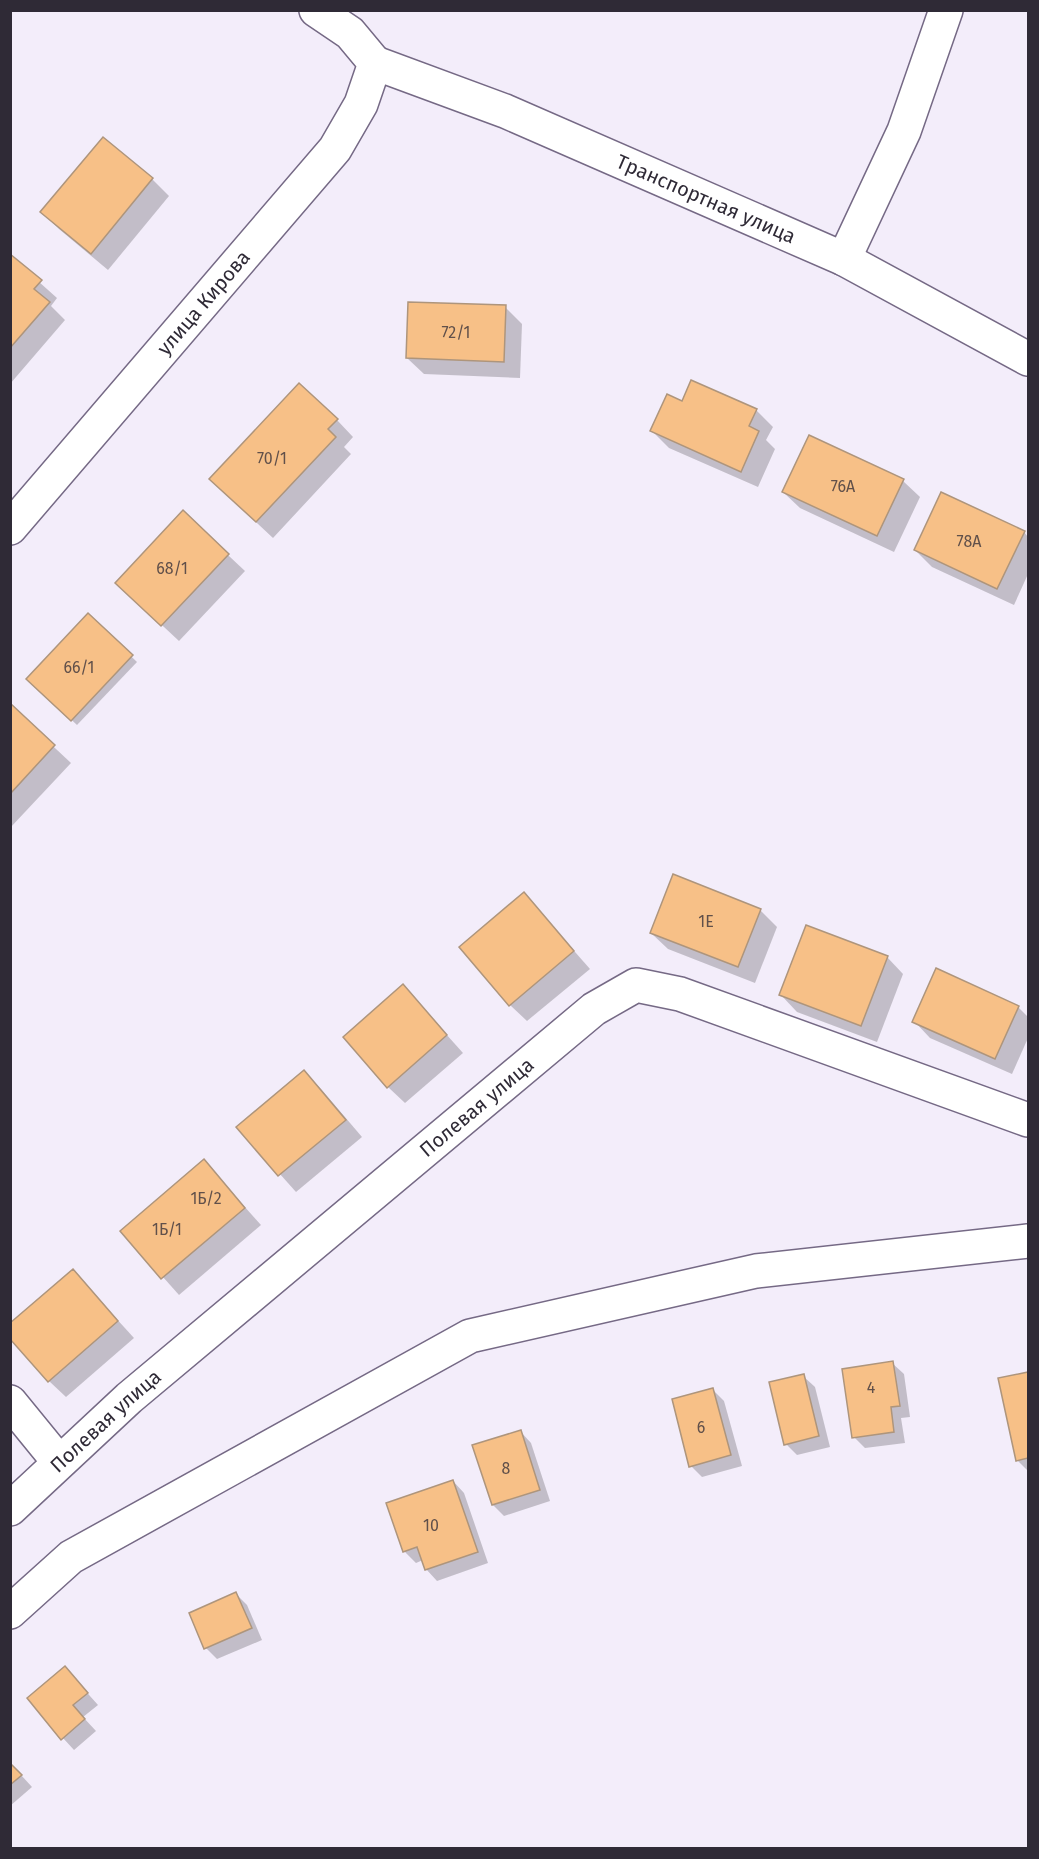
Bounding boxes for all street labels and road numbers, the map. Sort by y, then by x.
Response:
street label: Транспортная улица [613,149,799,248]
street label: улица Кирова [152,245,255,360]
street label: Полевая улица [415,1053,539,1162]
street label: Полевая улица [45,1364,166,1477]

